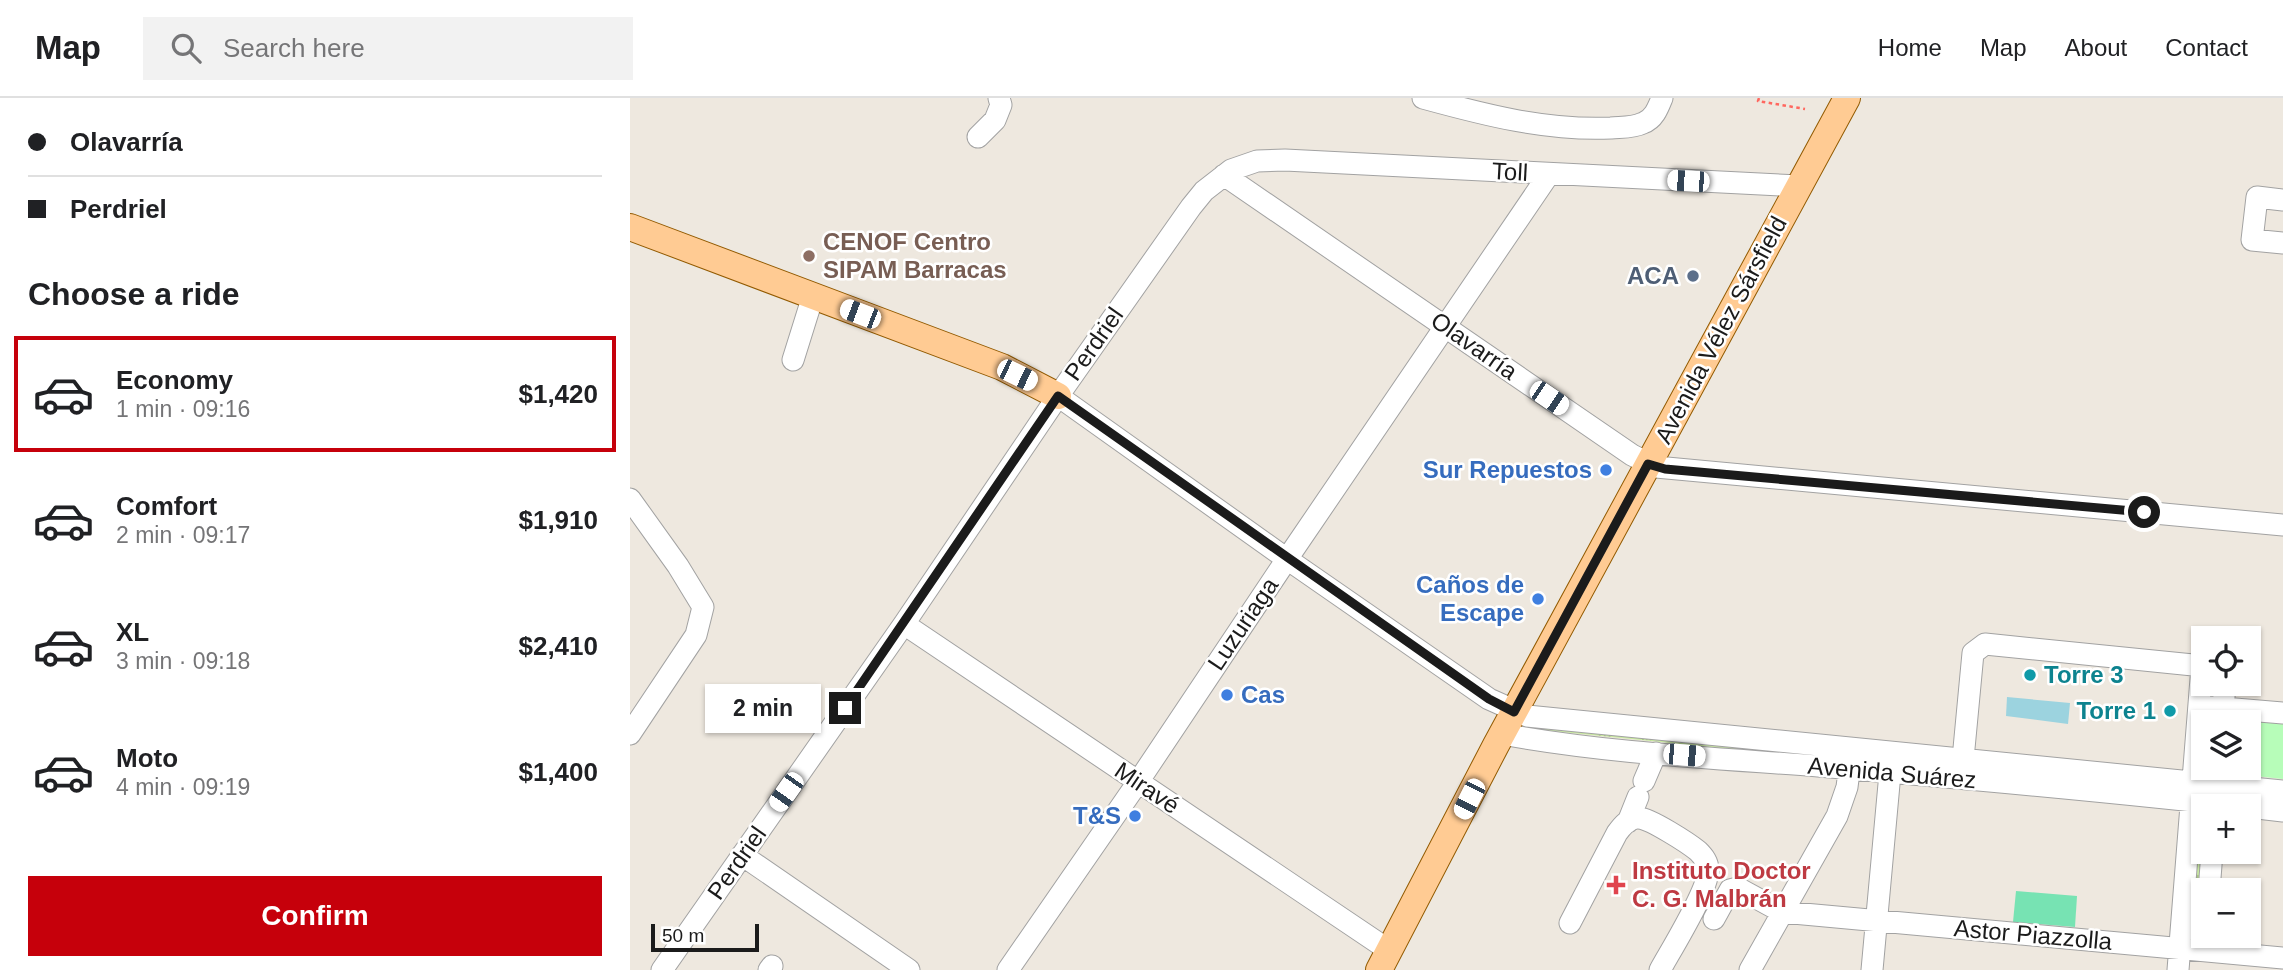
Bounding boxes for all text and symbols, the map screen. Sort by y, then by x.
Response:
search box [143,17,633,80]
text: Map [35,29,101,66]
icon: search [167,29,205,67]
text: Search here [223,33,365,63]
text: Home [1878,34,1942,61]
text: Map [1980,34,2027,61]
text: About [2065,34,2127,61]
text: Contact [2165,34,2248,61]
text: Olavarría [70,127,183,157]
street label: Toll [1491,157,1529,186]
car [1667,169,1710,193]
text: Perdriel [70,194,167,224]
street label: Avenida Vélez Sársfield [1649,212,1792,448]
place label: CENOF Centro SIPAM Barracas [823,228,1007,283]
marker: CENOF Centro SIPAM Barracas [801,248,817,264]
place label: ACA [1627,262,1679,289]
marker: ACA [1685,268,1701,284]
text: Choose a ride [28,276,240,312]
car [837,297,884,331]
street label: Perdriel [1059,302,1128,385]
street label: Olavarría [1426,306,1523,385]
car [994,356,1041,394]
icon: car [32,363,95,426]
text: Economy [116,365,233,395]
car [1526,378,1573,418]
text: $1,420 [518,379,598,409]
text: 1 min · 09:16 [116,396,250,422]
place label: Sur Repuestos [1423,456,1592,483]
marker: Sur Repuestos [1598,462,1614,478]
icon: car [32,489,95,552]
text: Comfort [116,491,217,521]
route start [2128,496,2160,528]
text: $1,910 [518,505,598,535]
text: 2 min · 09:17 [116,522,250,548]
place label: Caños de Escape [1416,571,1524,626]
street label: Luzuriaga [1202,572,1284,675]
marker: Caños de Escape [1530,591,1546,607]
icon: car [32,615,95,678]
text: XL [116,617,149,647]
map controls [2191,626,2261,948]
button: locate [2191,626,2261,696]
text: $2,410 [518,631,598,661]
text: 3 min · 09:18 [116,648,250,674]
place label: Torre 3 [2044,661,2124,688]
marker: Torre 3 [2022,667,2038,683]
place label: Cas [1241,681,1285,708]
callout: 2 min [705,684,820,732]
marker: Cas [1219,687,1235,703]
route end [829,692,861,724]
text: 2 min [733,695,793,721]
place label: Torre 1 [2076,697,2156,724]
marker: Torre 1 [2162,703,2178,719]
button: layers [2191,710,2261,780]
icon: car [32,741,95,804]
text: Moto [116,743,178,773]
car [1663,743,1706,767]
street label: Avenida Suárez [1807,752,1977,793]
street label: Miravé [1110,756,1185,819]
text: $1,400 [518,757,598,787]
car [766,769,807,815]
text: 4 min · 09:19 [116,774,250,800]
car [1451,776,1488,822]
button: + [2191,794,2261,864]
place label: T&S [1073,802,1121,829]
marker: T&S [1127,808,1143,824]
street label: Perdriel [702,821,771,904]
place label: Instituto Doctor C. G. Malbrán [1632,857,1811,912]
marker: Instituto Doctor C. G. Malbrán [1606,875,1626,895]
button: Confirm [28,876,602,956]
button: − [2191,878,2261,948]
street label: Astor Piazzolla [1953,914,2114,955]
scale bar [651,921,760,953]
text: 50 m [662,925,704,946]

